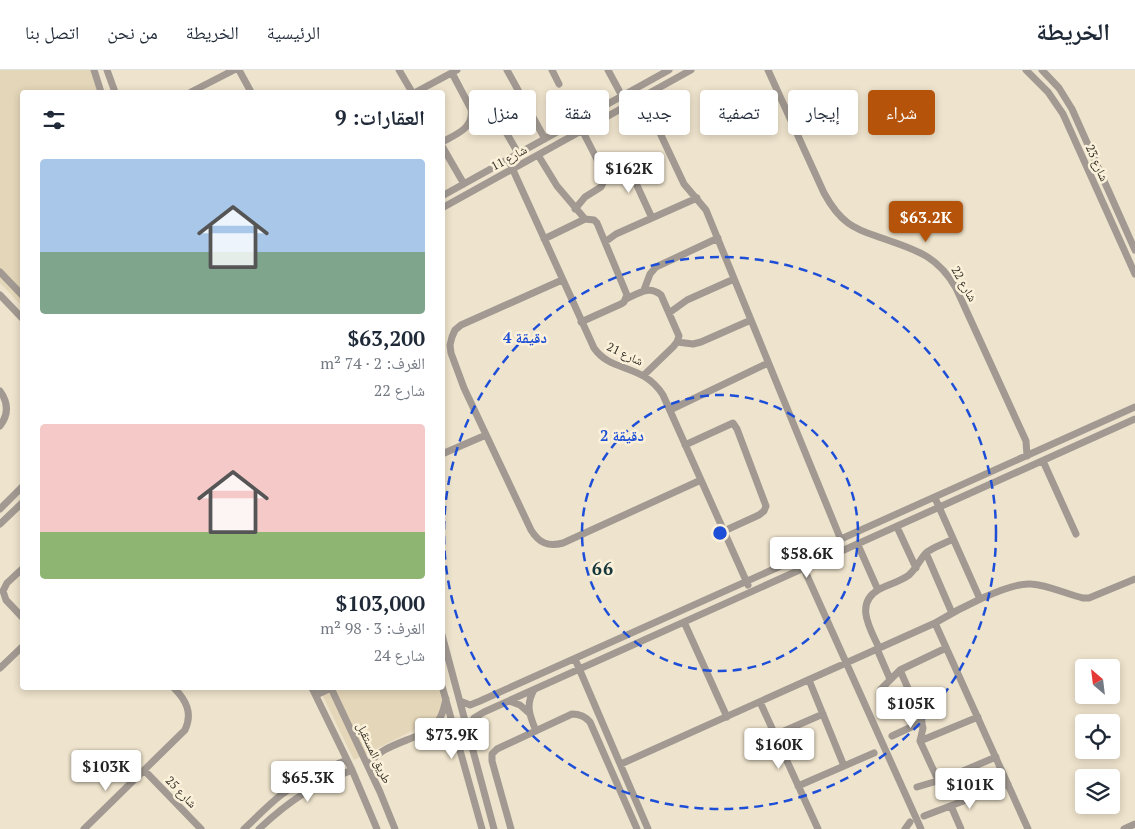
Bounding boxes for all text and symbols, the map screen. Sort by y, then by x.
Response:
text: الخريطة [1036,15,1110,47]
text: اتصل بنا [25,20,79,44]
text: من نحن [107,20,158,44]
text: الخريطة [186,20,239,44]
text: الرئيسية [267,20,320,44]
chip: منزل [469,90,536,135]
chip: شقة [546,90,609,135]
chip: جديد [619,90,690,135]
chip: تصفية [700,90,778,135]
chip: إيجار [788,90,858,135]
chip: شراء [868,90,935,135]
text: العقارات: 9 [335,103,425,131]
icon: filters [40,106,68,134]
street label: شارع 11 [488,142,530,174]
street label: شارع 23 [1082,142,1112,184]
pin: $162K [594,152,664,194]
text: $162K [605,157,653,179]
icon: home [188,192,278,282]
pin: $63.2K [885,200,967,243]
text: $63.2K [900,206,952,228]
street label: شارع 22 [947,263,981,305]
text: $63,200 [347,324,425,352]
text: 4 دقيقة [503,327,547,347]
street label: شارع 21 [604,339,646,369]
text: الغرف: 2 · 74 m² [320,352,425,374]
text: شارع 22 [374,379,425,401]
text: 2 دقيقة [600,425,644,445]
icon: home [188,457,278,547]
centre of rings [711,524,729,542]
pin: $58.6K [766,536,848,579]
text: $58.6K [781,542,833,564]
district label: 66 [592,556,614,580]
text: $103,000 [336,589,425,617]
text: الغرف: 3 · 98 m² [320,617,425,639]
text: شارع 24 [374,644,425,666]
north arrow [1075,659,1120,704]
map controls [1075,659,1120,814]
pin: $105K [876,686,946,729]
text: $105K [887,692,935,714]
button: locate [1075,714,1120,759]
pin: $73.9K [411,718,493,760]
street label: طريق المستقبل [354,720,395,786]
text: $73.9K [426,723,478,745]
pin: $160K [744,728,814,770]
text: $160K [755,733,803,755]
pin: $103K [71,750,141,792]
text: $103K [82,755,130,777]
pin: $65.3K [267,760,349,803]
text: $65.3K [282,766,334,788]
pin: $101K [935,768,1005,810]
button: layers [1075,769,1120,814]
street label: شارع 25 [162,773,200,811]
text: $101K [946,773,994,795]

